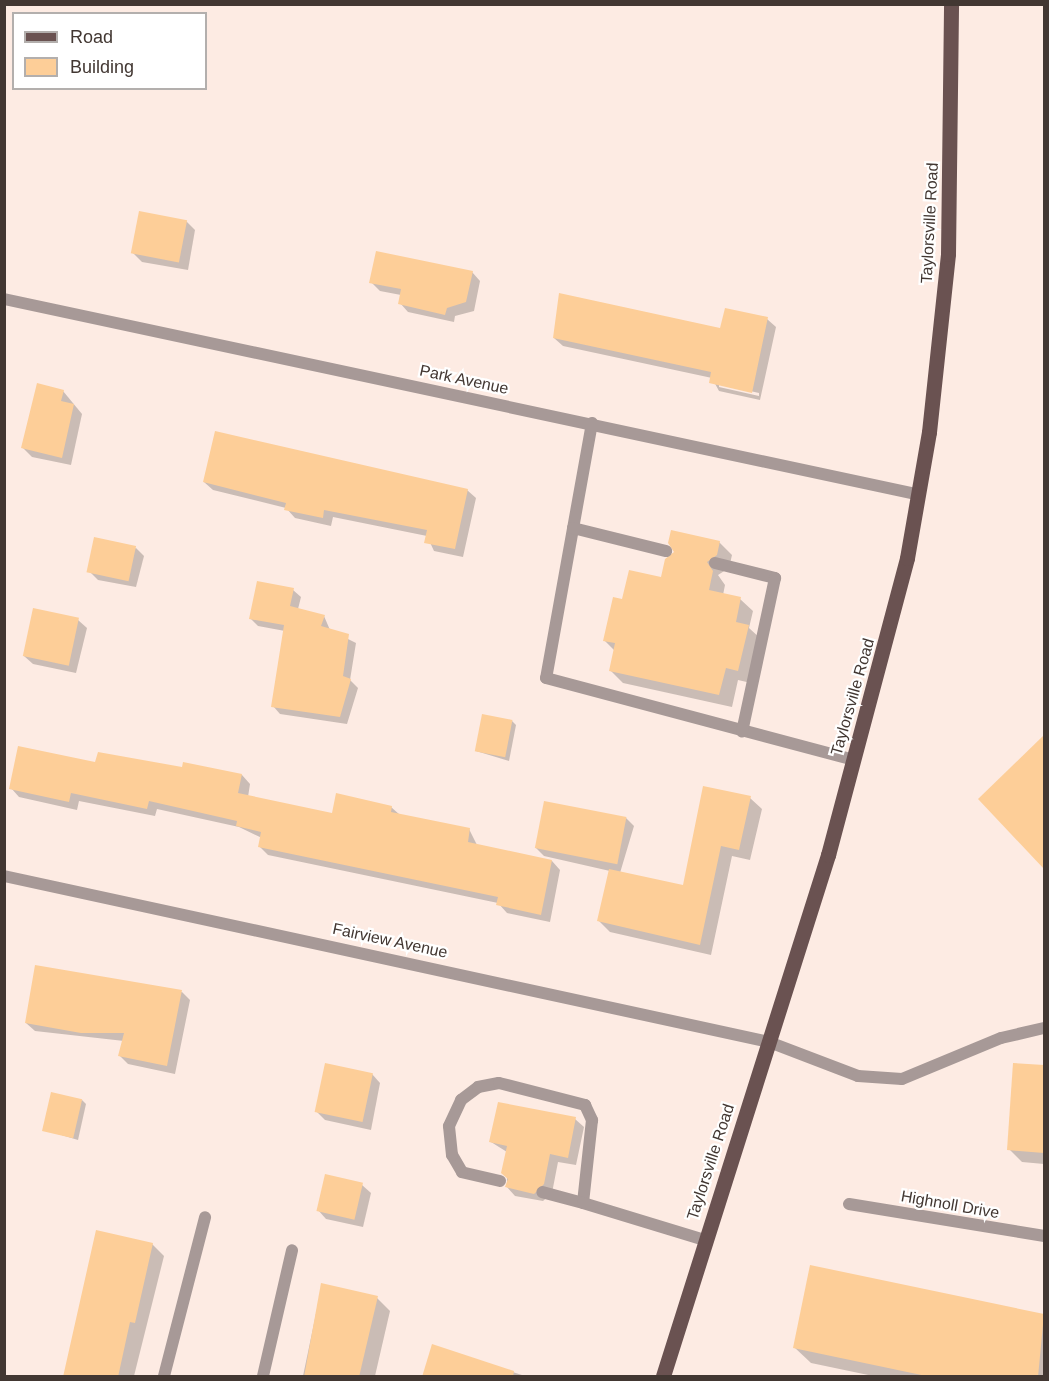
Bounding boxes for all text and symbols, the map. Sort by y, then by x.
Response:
legend [12,12,207,90]
text: Road [70,27,113,47]
text: Building [70,57,134,77]
street label: Taylorsville Road [917,162,943,284]
street label: Park Avenue [417,361,511,399]
street label: Taylorsville Road [827,636,879,758]
street label: Fairview Avenue [330,919,450,963]
street label: Taylorsville Road [683,1102,739,1222]
street label: Highnoll Drive [899,1187,1001,1223]

